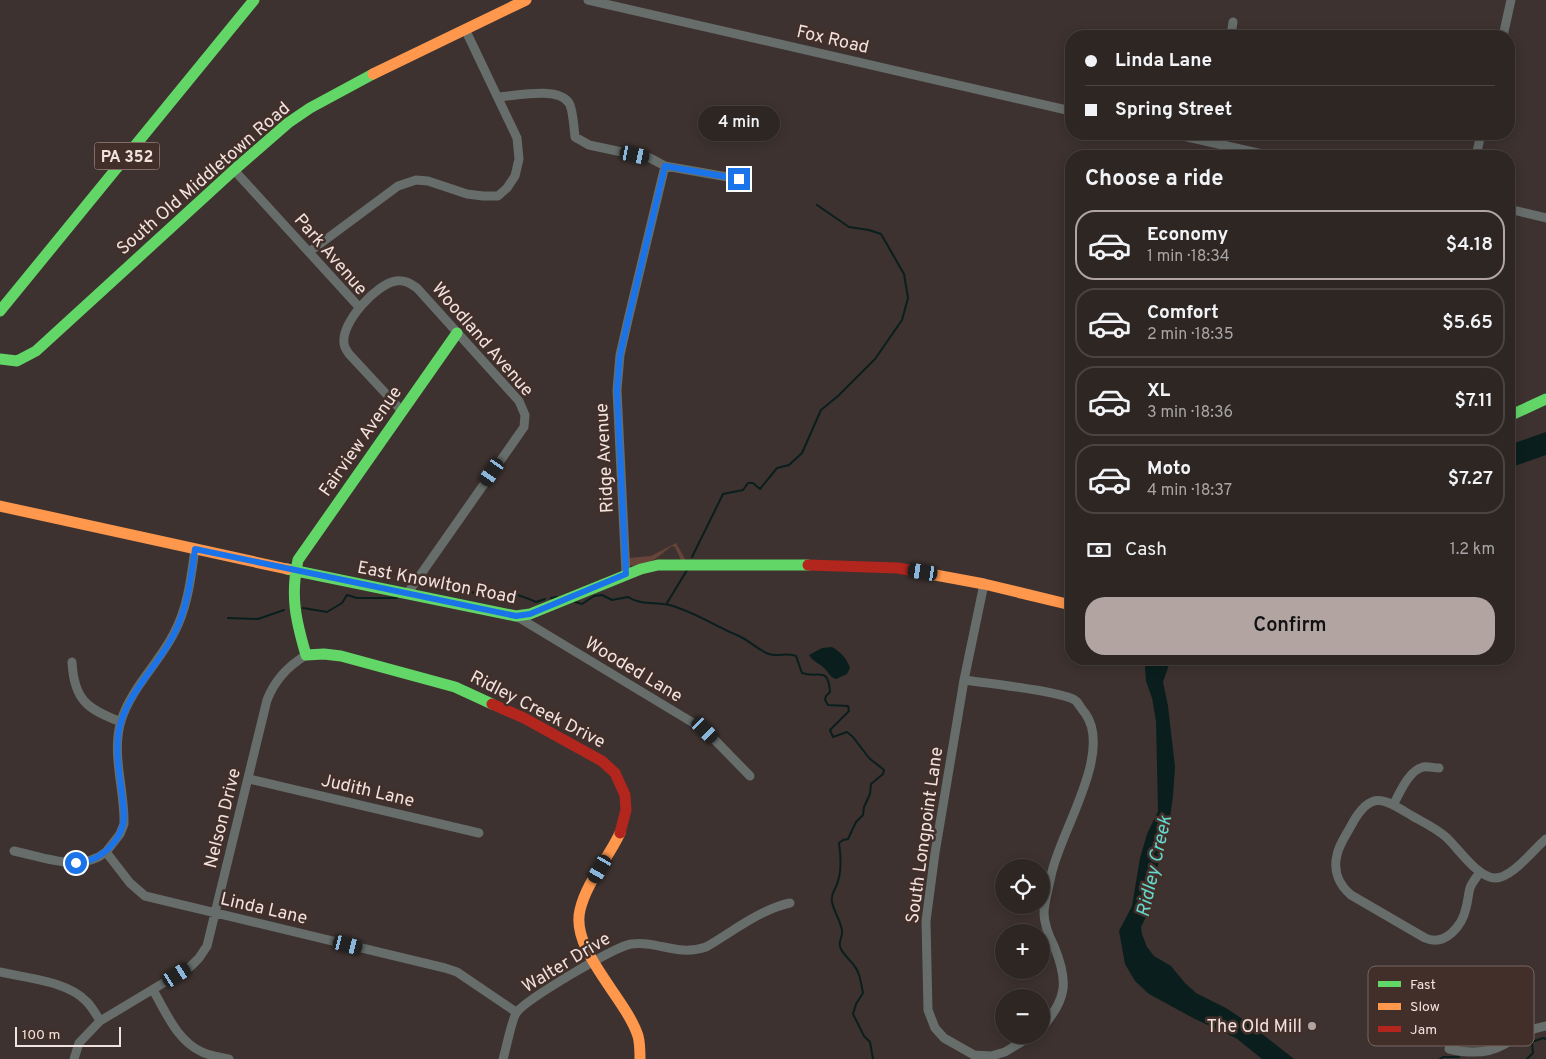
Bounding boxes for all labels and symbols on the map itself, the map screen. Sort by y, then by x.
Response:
street label: Fox Road [794,21,871,60]
street label: South Old Middletown Road [112,97,296,261]
callout: 4 min [698,106,780,142]
road number: PA 352 [94,142,160,170]
car [618,145,651,165]
route end [728,168,750,190]
street label: Park Avenue [288,209,372,301]
street label: Woodland Avenue [426,278,538,402]
street label: Fairview Avenue [315,382,408,502]
street label: Ridge Avenue [591,402,620,513]
car [477,455,506,489]
street label: East Knowlton Road [355,557,518,610]
car [907,562,938,582]
street label: Wooded Lane [580,632,686,708]
street label: Ridley Creek Drive [466,666,609,754]
car [689,714,720,746]
street label: South Longpoint Lane [902,745,949,925]
street label: Nelson Drive [200,766,247,871]
street label: Judith Lane [319,770,417,813]
water label: Ridley Creek [1132,813,1178,919]
route start [65,852,87,874]
car [586,852,613,886]
street label: Linda Lane [218,888,309,931]
street label: Walter Drive [518,928,615,999]
car [331,934,364,956]
car [160,961,193,989]
legend [1368,966,1534,1046]
text: Fast [1410,977,1436,994]
text: Slow [1410,999,1440,1016]
place label: The Old Mill [1207,1016,1302,1039]
marker: The Old Mill [1306,1020,1318,1032]
text: Jam [1410,1022,1437,1039]
scale bar [15,1024,121,1047]

